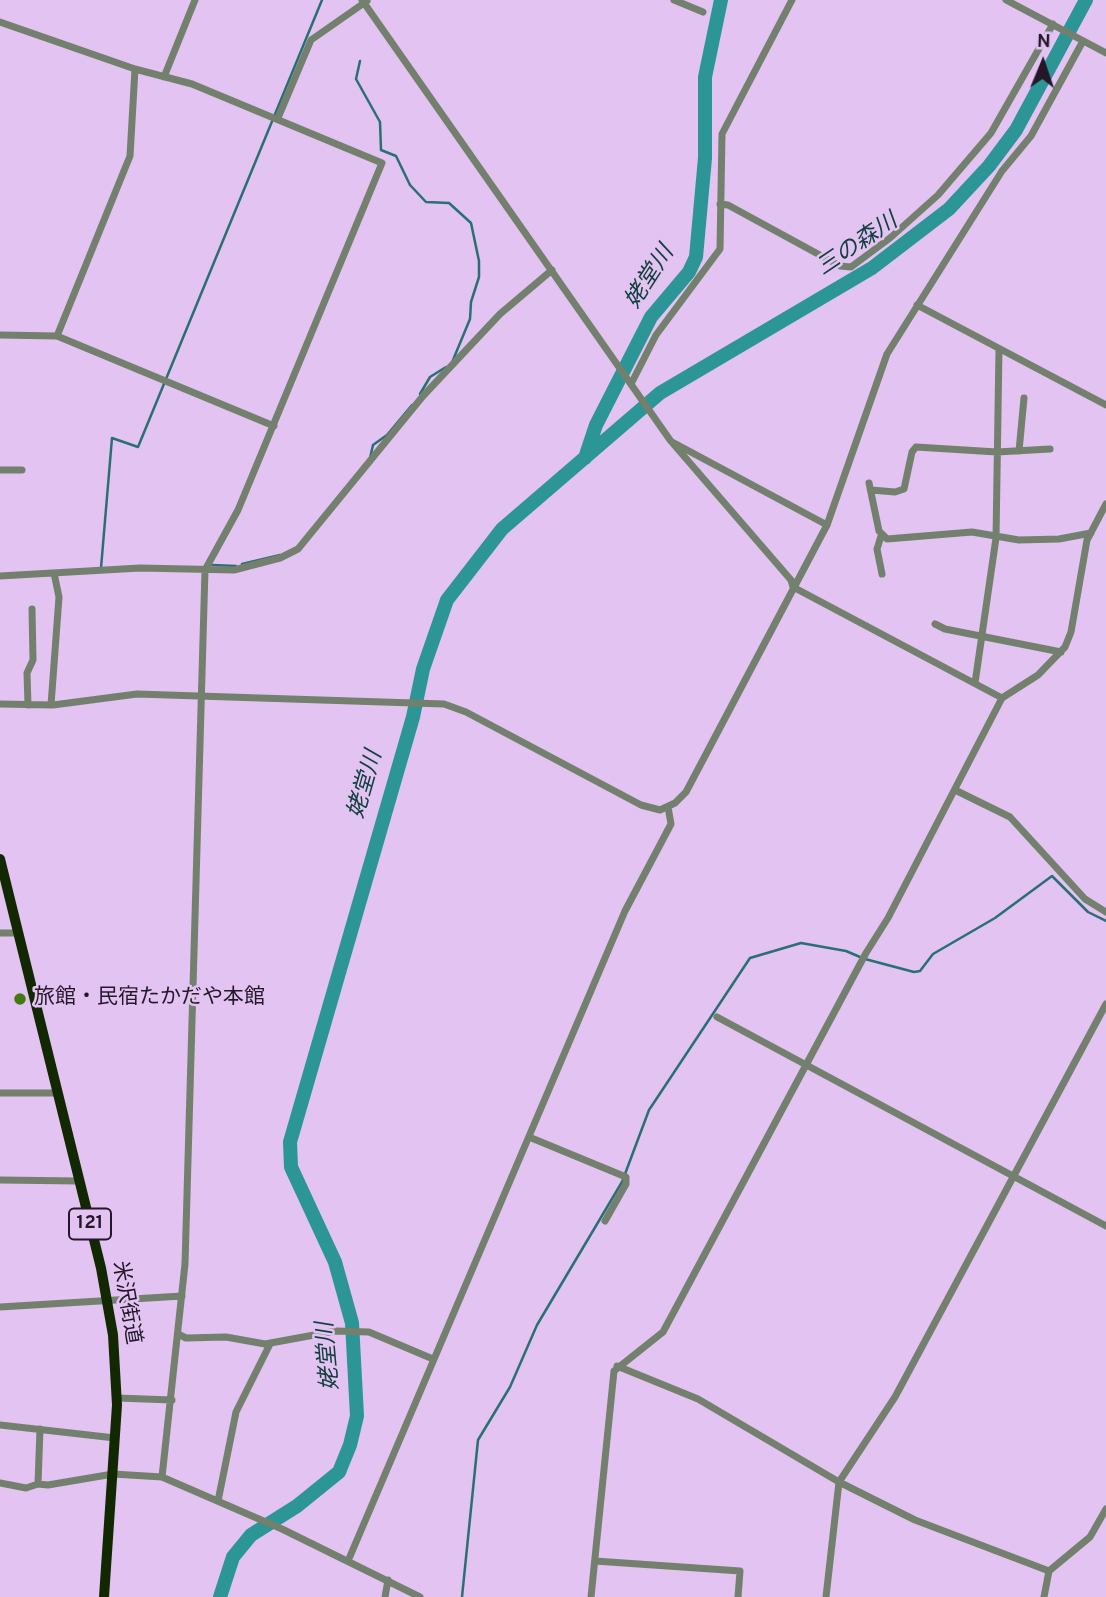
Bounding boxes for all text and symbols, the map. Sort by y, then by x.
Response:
north arrow [1008,28,1078,98]
text: N [1036,30,1051,54]
water label: 三の森川 [812,209,904,283]
water label: 姥堂川 [621,242,681,314]
water label: 姥堂川 [344,748,390,822]
place label: 旅館・民宿たかだや本館 [34,986,265,1012]
marker: 旅館・民宿たかだや本館 [12,991,28,1007]
road number: 121 [69,1208,111,1240]
street label: 米沢街道 [105,1259,145,1347]
water label: 姥堂川 [313,1320,347,1392]

